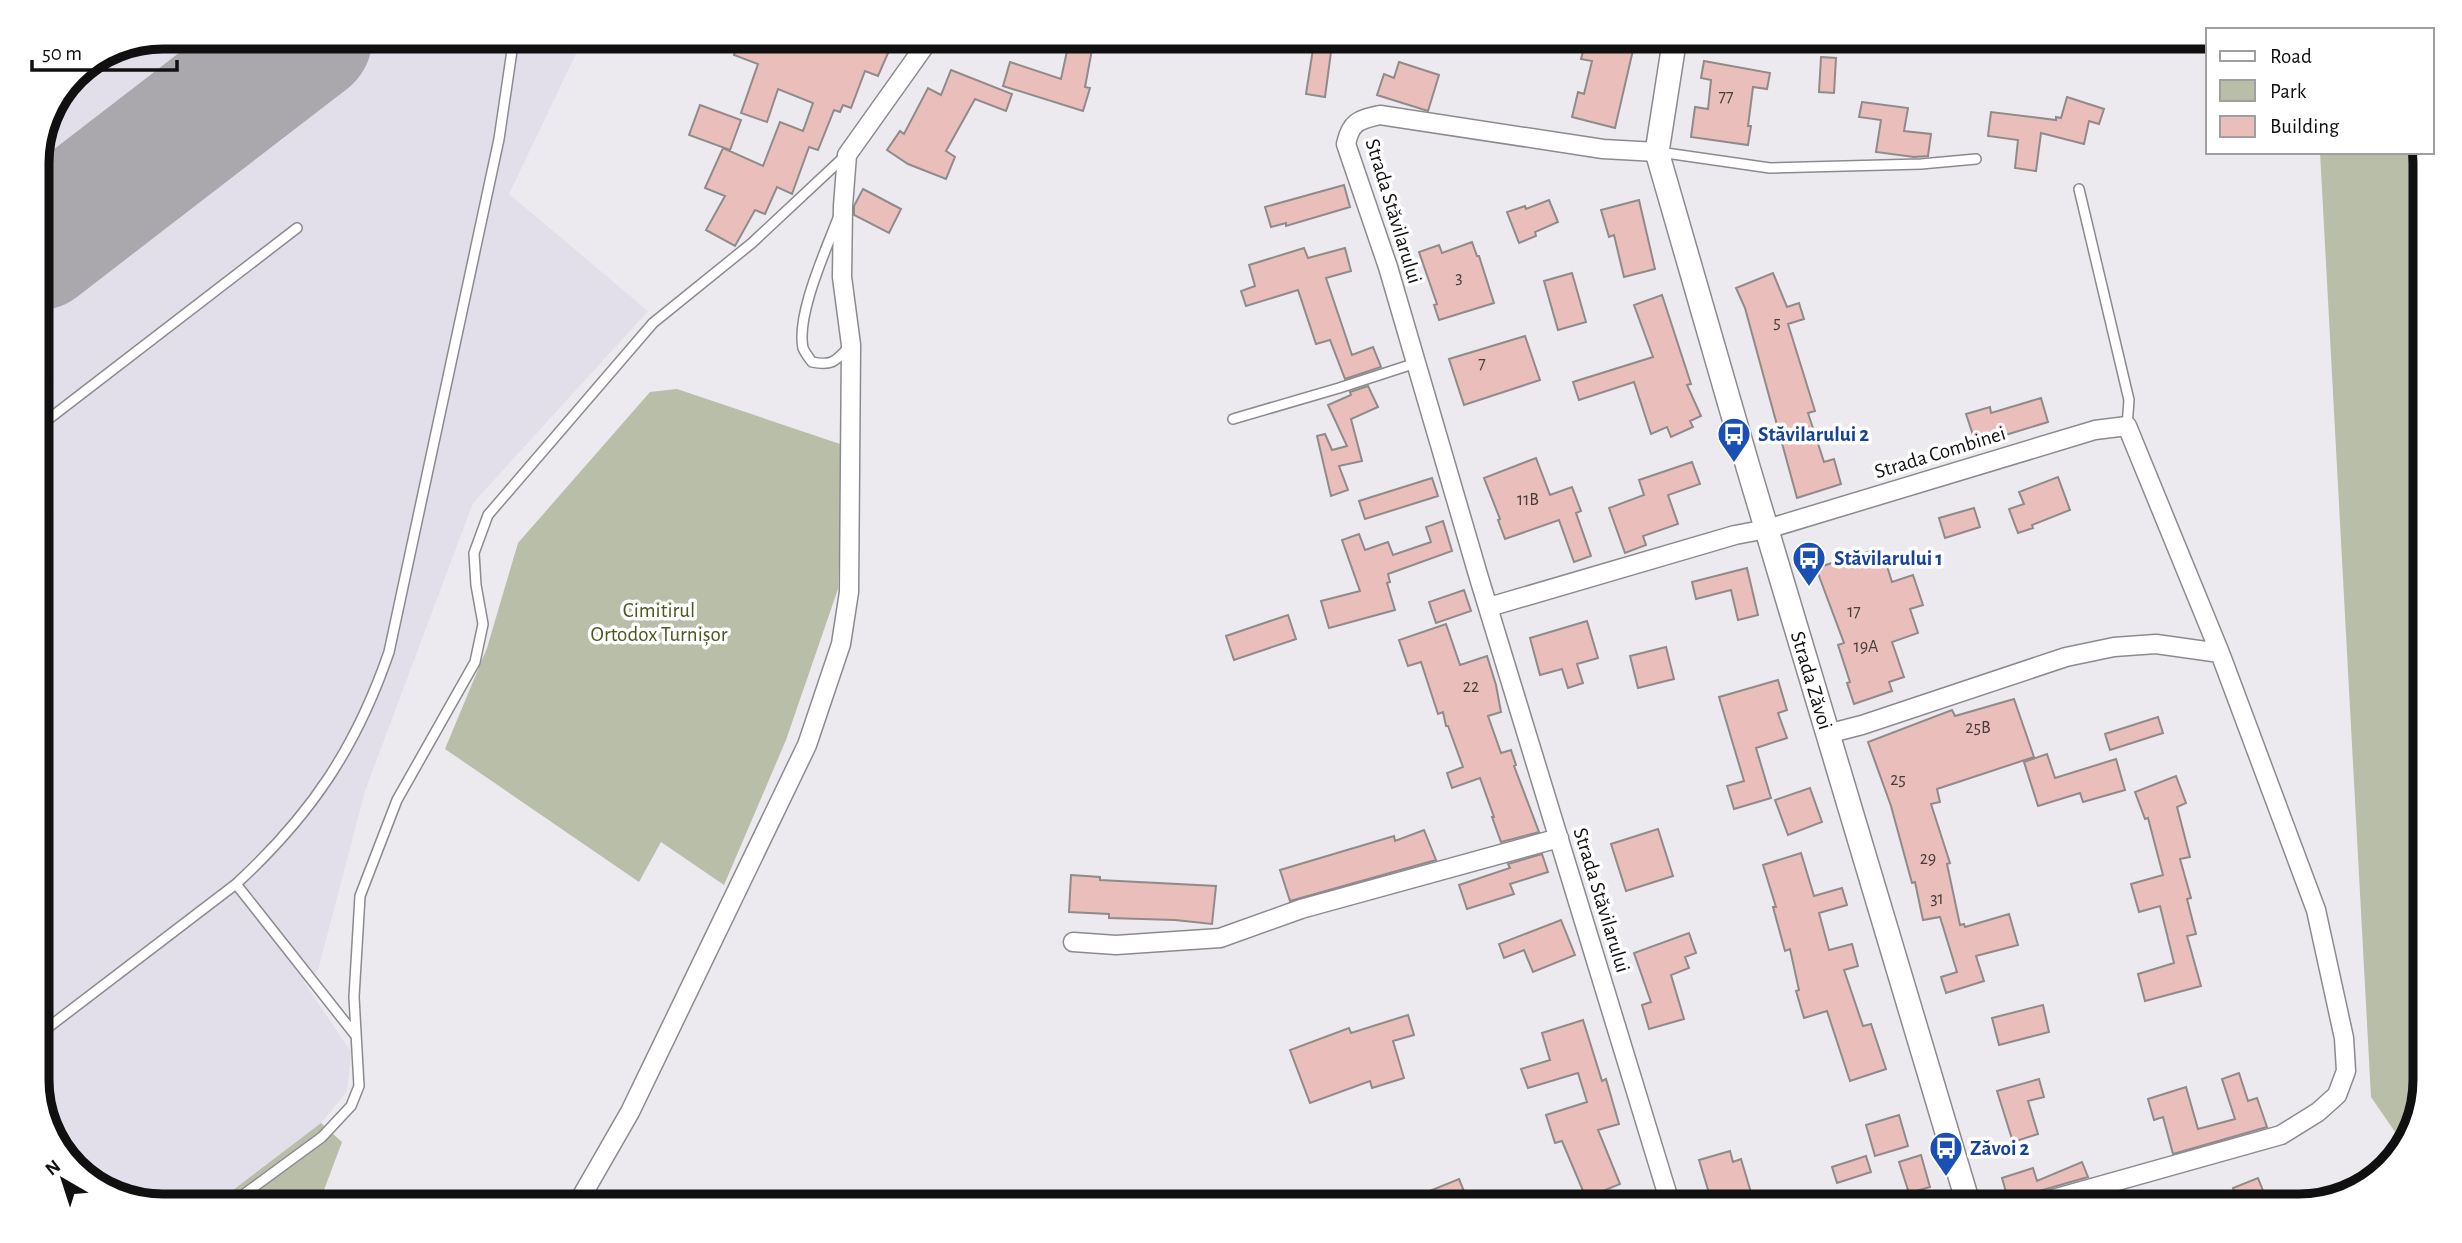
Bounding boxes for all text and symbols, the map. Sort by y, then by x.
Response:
scale bar [32,28,177,72]
legend [2206,28,2434,154]
text: 50 m [42,43,82,64]
text: Road [2270,46,2312,67]
text: Park [2270,81,2307,102]
house number: 77 [1718,88,1734,106]
text: Building [2270,116,2340,137]
street label: Strada Stăvilarului [1362,136,1426,286]
house number: 3 [1455,269,1463,287]
house number: 5 [1773,314,1781,332]
house number: 7 [1478,355,1486,373]
bus stop icon: Stăvilarului 2 [1715,415,1753,464]
street label: Strada Combinei [1872,423,2008,482]
place label: Stăvilarului 2 [1758,424,1869,445]
house number: 11B [1517,491,1539,509]
bus stop icon: Stăvilarului 1 [1790,539,1828,588]
place label: Stăvilarului 1 [1834,548,1943,569]
park label: Cimitirul Ortodox Turnișor [591,600,728,647]
house number: 17 [1847,603,1861,621]
street label: Strada Zăvoi [1787,629,1836,732]
house number: 19A [1853,638,1879,656]
house number: 22 [1463,678,1479,696]
house number: 25B [1965,719,1991,737]
house number: 25 [1890,771,1906,789]
street label: Strada Stăvilarului [1570,825,1634,975]
house number: 29 [1920,850,1936,868]
house number: 31 [1930,890,1944,908]
bus stop icon: Zăvoi 2 [1927,1129,1965,1178]
place label: Zăvoi 2 [1970,1138,2030,1159]
north arrow [28,1145,98,1215]
text: N [42,1156,64,1179]

